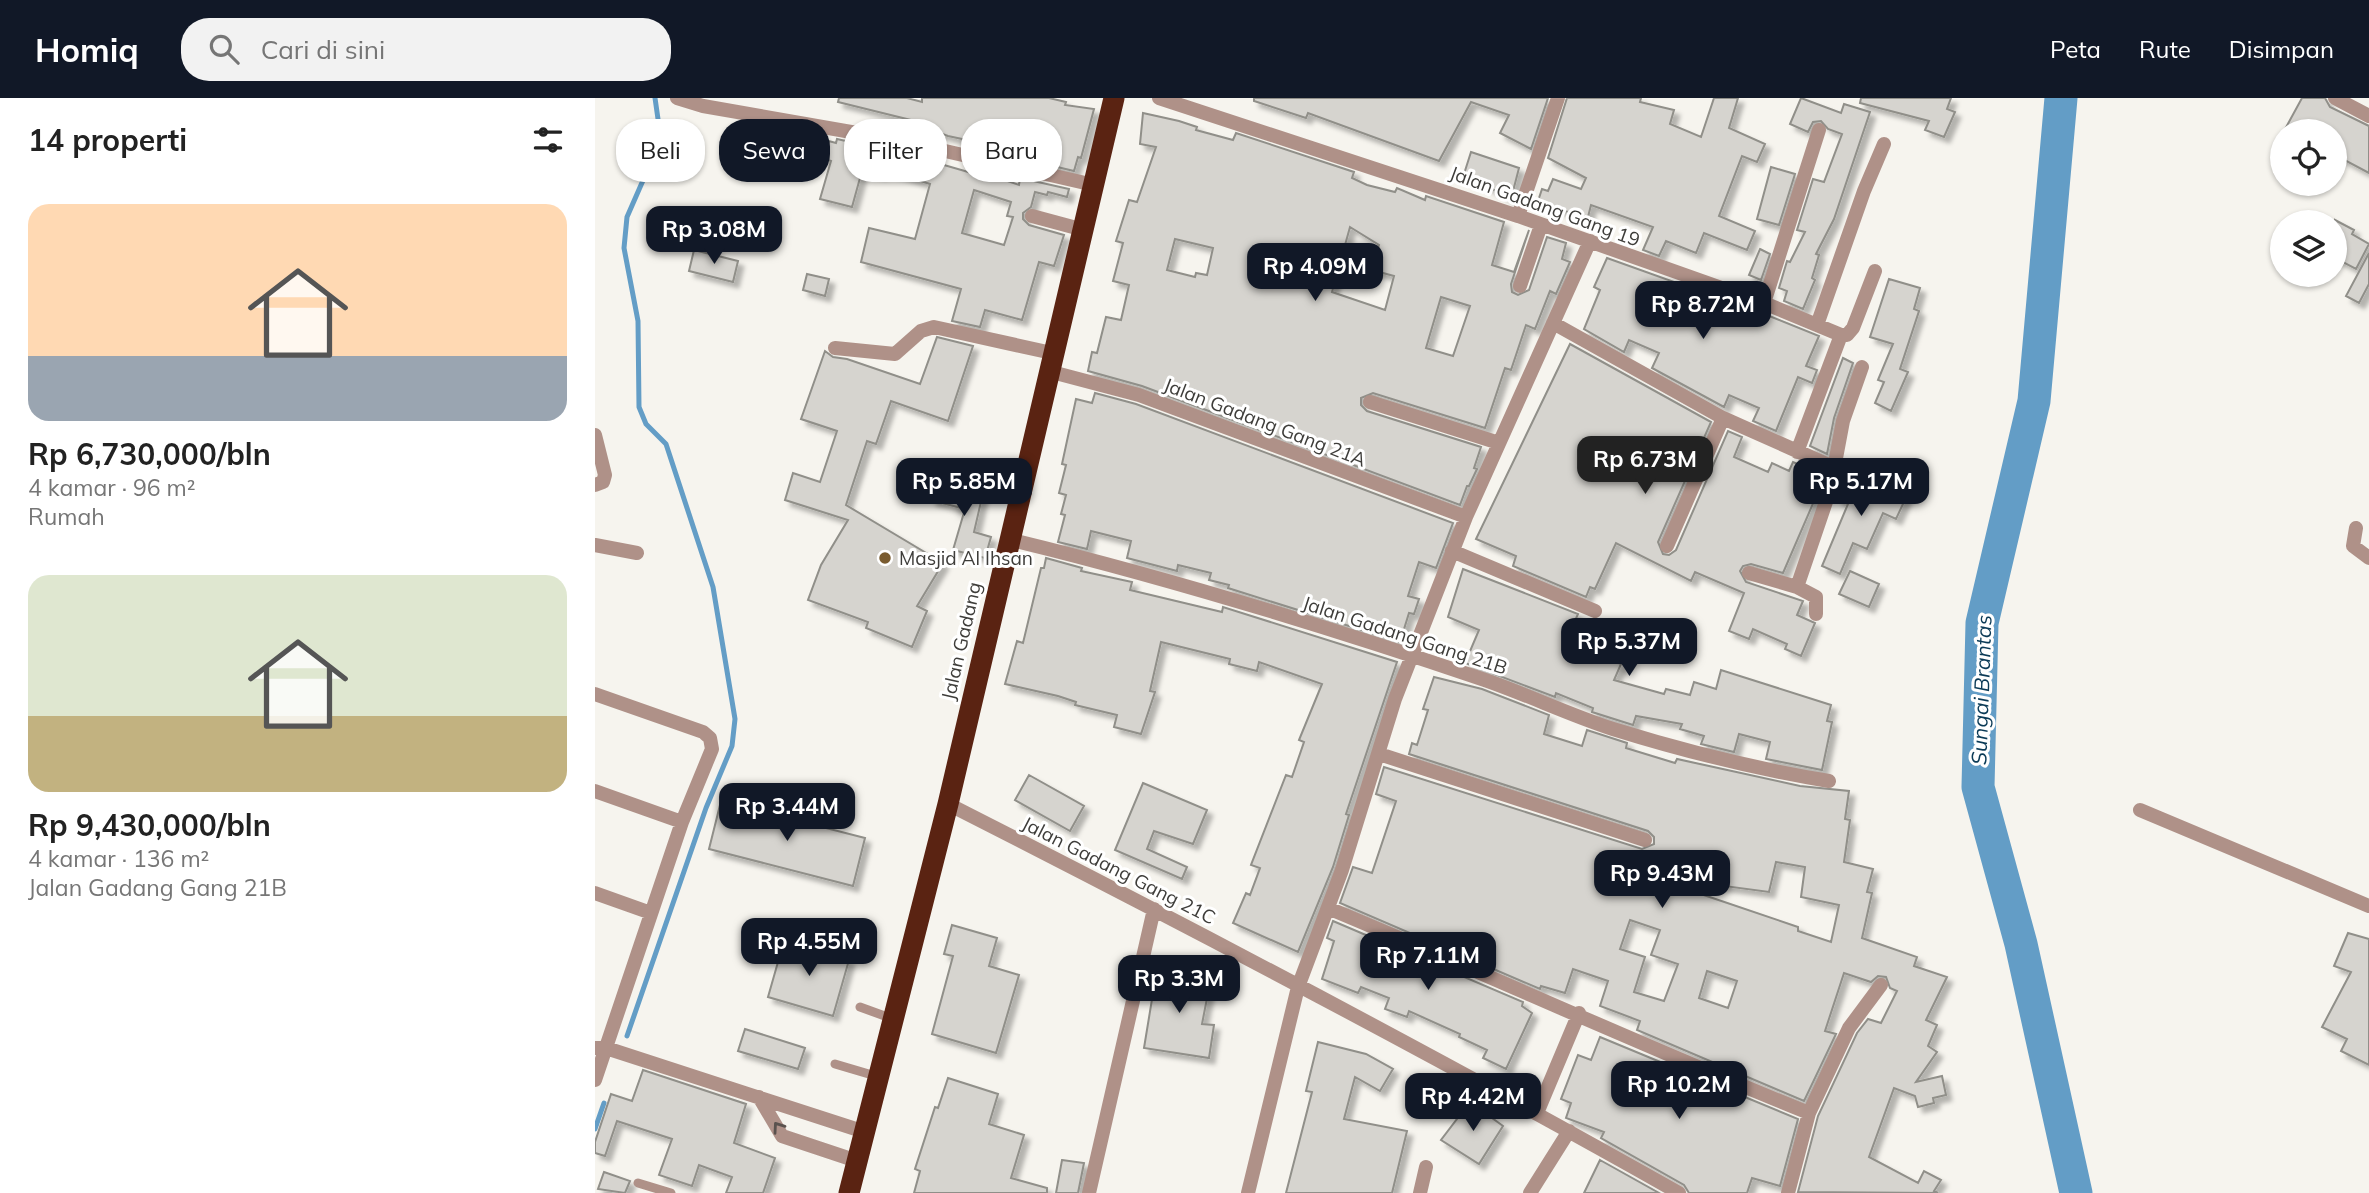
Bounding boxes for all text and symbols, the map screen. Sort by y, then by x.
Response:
search box [181,18,671,81]
text: Homiq [35,29,139,70]
icon: search [205,30,243,68]
text: Cari di sini [261,33,385,66]
text: Peta [2050,34,2101,64]
text: Rute [2139,34,2191,64]
text: Disimpan [2229,34,2334,64]
chip: Beli [616,119,705,182]
chip: Sewa [719,119,830,182]
chip: Filter [844,119,947,182]
chip: Baru [961,119,1062,182]
map controls [2270,119,2347,287]
button: locate [2270,119,2347,196]
text: 14 properti [28,121,187,159]
icon: filters [529,121,567,159]
street label: Jalan Gadang Gang 19 [1446,160,1644,252]
pin: Rp 3.08M [642,206,786,266]
button: layers [2270,210,2347,287]
text: Rp 3.08M [662,214,766,243]
pin: Rp 4.09M [1243,244,1387,303]
icon: home [235,250,361,376]
text: Rp 4.09M [1263,251,1367,280]
pin: Rp 8.72M [1631,282,1775,341]
text: Rp 8.72M [1651,289,1755,318]
street label: Jalan Gadang Gang 21A [1160,372,1370,472]
text: Rp 6,730,000/bln [28,435,271,473]
pin: Rp 6.73M [1573,436,1717,496]
text: Rp 6.73M [1593,444,1697,473]
pin: Rp 5.85M [892,458,1036,518]
pin: Rp 5.17M [1789,458,1933,518]
text: Rp 5.85M [912,466,1016,495]
text: Rp 5.17M [1809,466,1913,495]
text: 4 kamar · 96 m² [28,473,196,502]
text: Rumah [28,502,105,531]
place label: Masjid Al Ihsan [899,546,1033,570]
marker: Masjid Al Ihsan [877,550,893,566]
street label: Jalan Gadang [936,580,986,702]
street label: Jalan Gadang Gang 21B [1300,591,1510,679]
water label: Sungai Brantas [1965,614,1997,766]
pin: Rp 5.37M [1557,618,1701,678]
icon: home [235,621,361,747]
text: Rp 5.37M [1577,626,1681,655]
pin: Rp 3.44M [715,784,859,843]
text: Rp 3.44M [735,791,839,820]
text: Rp 9,430,000/bln [28,806,271,844]
street label: Jalan Gadang Gang 21C [1018,811,1220,929]
text: 4 kamar · 136 m² [28,844,209,873]
pin: Rp 9.43M [1590,850,1734,910]
text: Rp 9.43M [1610,858,1714,887]
text: Jalan Gadang Gang 21B [28,873,287,902]
pin: Rp 4.55M [737,918,881,978]
text: Rp 4.55M [757,926,861,955]
pin: Rp 7.11M [1356,932,1500,992]
text: Rp 7.11M [1376,940,1480,969]
pin: Rp 3.3M [1114,956,1244,1015]
text: Rp 3.3M [1134,963,1224,992]
pin: Rp 10.2M [1607,1062,1751,1121]
text: Rp 10.2M [1627,1069,1731,1098]
pin: Rp 4.42M [1401,1074,1545,1133]
text: Rp 4.42M [1421,1081,1525,1110]
one-way arrow [774,1123,786,1135]

